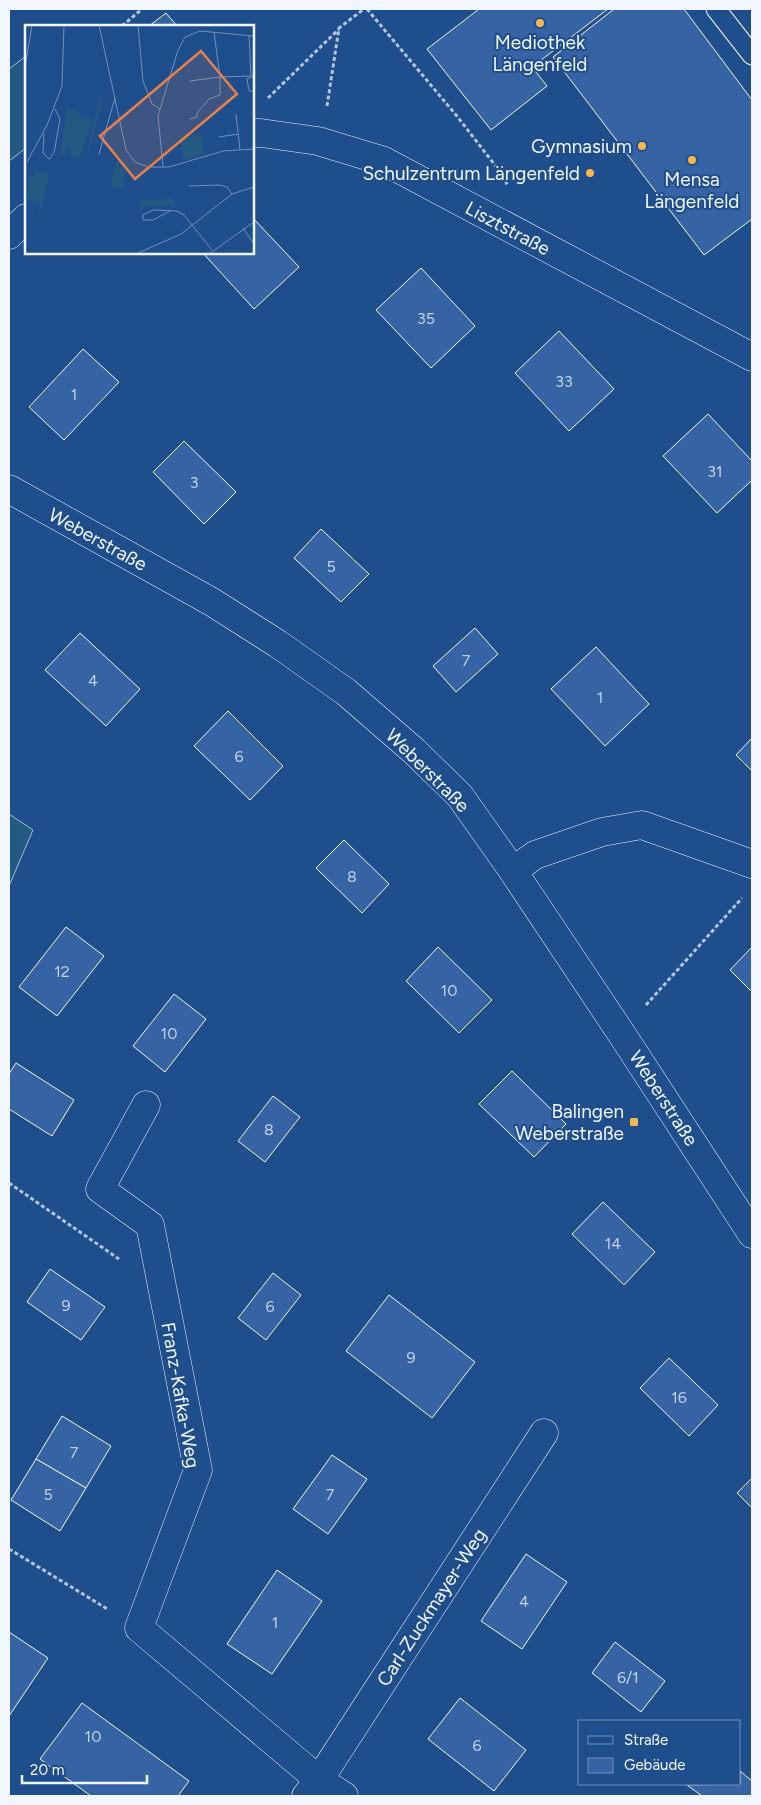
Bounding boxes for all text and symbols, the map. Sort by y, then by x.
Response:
marker: Mediothek Längenfeld [534,17,546,29]
inset map [25,25,254,254]
place label: Mediothek Längenfeld [493,31,587,76]
place label: Gymnasium [531,135,632,158]
marker: Gymnasium [636,140,648,152]
marker: Mensa Längenfeld [686,154,698,166]
place label: Schulzentrum Längenfeld [362,162,580,185]
marker: Schulzentrum Längenfeld [584,167,596,179]
place label: Mensa Längenfeld [645,168,739,213]
street label: Lisztstraße [461,196,554,260]
house number: 35 [417,309,435,328]
house number: 33 [555,372,573,391]
house number: 1 [71,385,77,404]
house number: 31 [707,462,723,481]
house number: 3 [190,473,198,492]
street label: Weberstraße [45,503,151,576]
house number: 5 [326,557,336,576]
house number: 7 [462,651,471,670]
house number: 4 [88,671,98,690]
house number: 1 [597,688,603,707]
street label: Weberstraße [381,724,474,817]
house number: 6 [234,747,244,766]
house number: 8 [347,867,357,886]
house number: 12 [54,962,70,981]
house number: 10 [441,981,457,1000]
house number: 10 [161,1024,177,1043]
street label: Weberstraße [624,1046,703,1150]
place label: Balingen Weberstraße [515,1100,624,1145]
marker: Balingen Weberstraße [628,1116,640,1128]
house number: 8 [264,1120,274,1139]
house number: 14 [605,1234,621,1253]
house number: 9 [61,1296,71,1315]
house number: 6 [265,1297,275,1316]
street label: Franz-Kafka-Weg [156,1320,205,1470]
house number: 9 [406,1348,416,1367]
house number: 16 [671,1388,687,1407]
house number: 7 [70,1443,79,1462]
house number: 5 [43,1485,53,1504]
house number: 7 [326,1485,335,1504]
street label: Carl-Zuckmayer-Weg [372,1524,491,1690]
house number: 4 [519,1592,529,1611]
house number: 1 [272,1613,278,1632]
house number: 6/1 [617,1668,639,1687]
legend [578,1720,741,1785]
house number: 10 [85,1727,101,1746]
text: Straße [624,1731,668,1749]
house number: 6 [472,1736,482,1755]
scale bar [22,1752,148,1784]
text: Gebäude [624,1756,685,1774]
text: 20 m [30,1761,64,1779]

